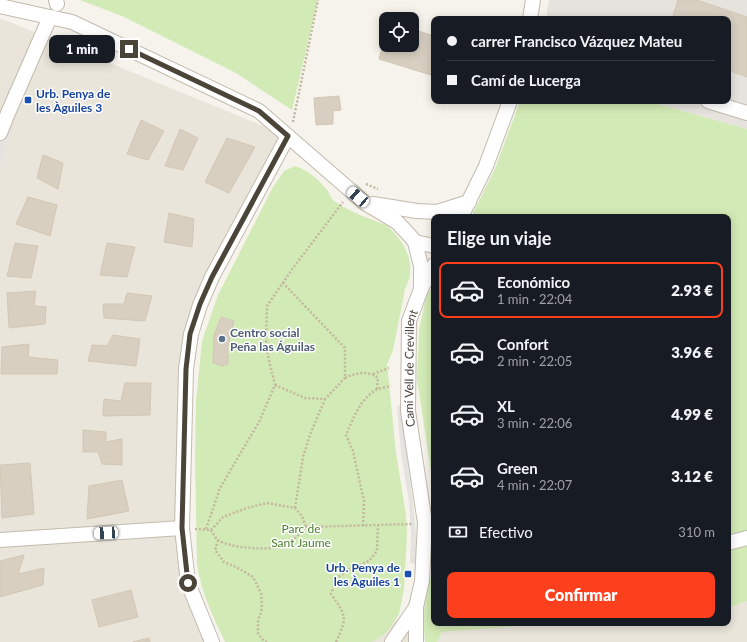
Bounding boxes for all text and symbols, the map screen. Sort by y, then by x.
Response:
map controls [379,12,419,52]
button: locate [379,12,419,52]
text: carrer Francisco Vázquez Mateu [471,32,682,50]
callout: 1 min [49,35,115,63]
route end [120,40,138,58]
text: 1 min [66,41,98,57]
text: Camí de Lucerga [471,71,581,89]
place label: Urb. Penya de les Àguiles 3 [36,86,111,115]
marker: Urb. Penya de les Àguiles 3 [23,95,33,105]
car [345,185,371,209]
text: Elige un viaje [447,227,551,249]
icon: car [449,272,485,308]
text: Económico [497,273,570,291]
text: 2.93 € [671,281,713,299]
text: 1 min · 22:04 [497,291,572,307]
street label: Camí Vell de Crevillent [400,306,421,428]
place label: Centro social Peña las Águilas [230,325,315,354]
marker: Centro social Peña las Águilas [217,334,227,344]
icon: car [449,334,485,370]
text: Confort [497,335,549,353]
text: 3.96 € [671,343,713,361]
text: 2 min · 22:05 [497,353,572,369]
icon: car [449,396,485,432]
text: XL [497,397,515,415]
text: 4.99 € [671,405,713,423]
text: 3 min · 22:06 [497,415,572,431]
icon: car [449,458,485,494]
text: Green [497,459,538,477]
text: 3.12 € [671,467,713,485]
text: 4 min · 22:07 [497,477,572,493]
park label: Parc de Sant Jaume [271,521,331,550]
icon: cash [447,521,469,543]
text: Efectivo [479,523,533,541]
text: 310 m [678,524,715,540]
car [94,526,118,540]
place label: Urb. Penya de les Àguiles 1 [326,560,401,589]
marker: Urb. Penya de les Àguiles 1 [403,569,413,579]
button: Confirmar [447,572,715,618]
route start [179,574,197,592]

